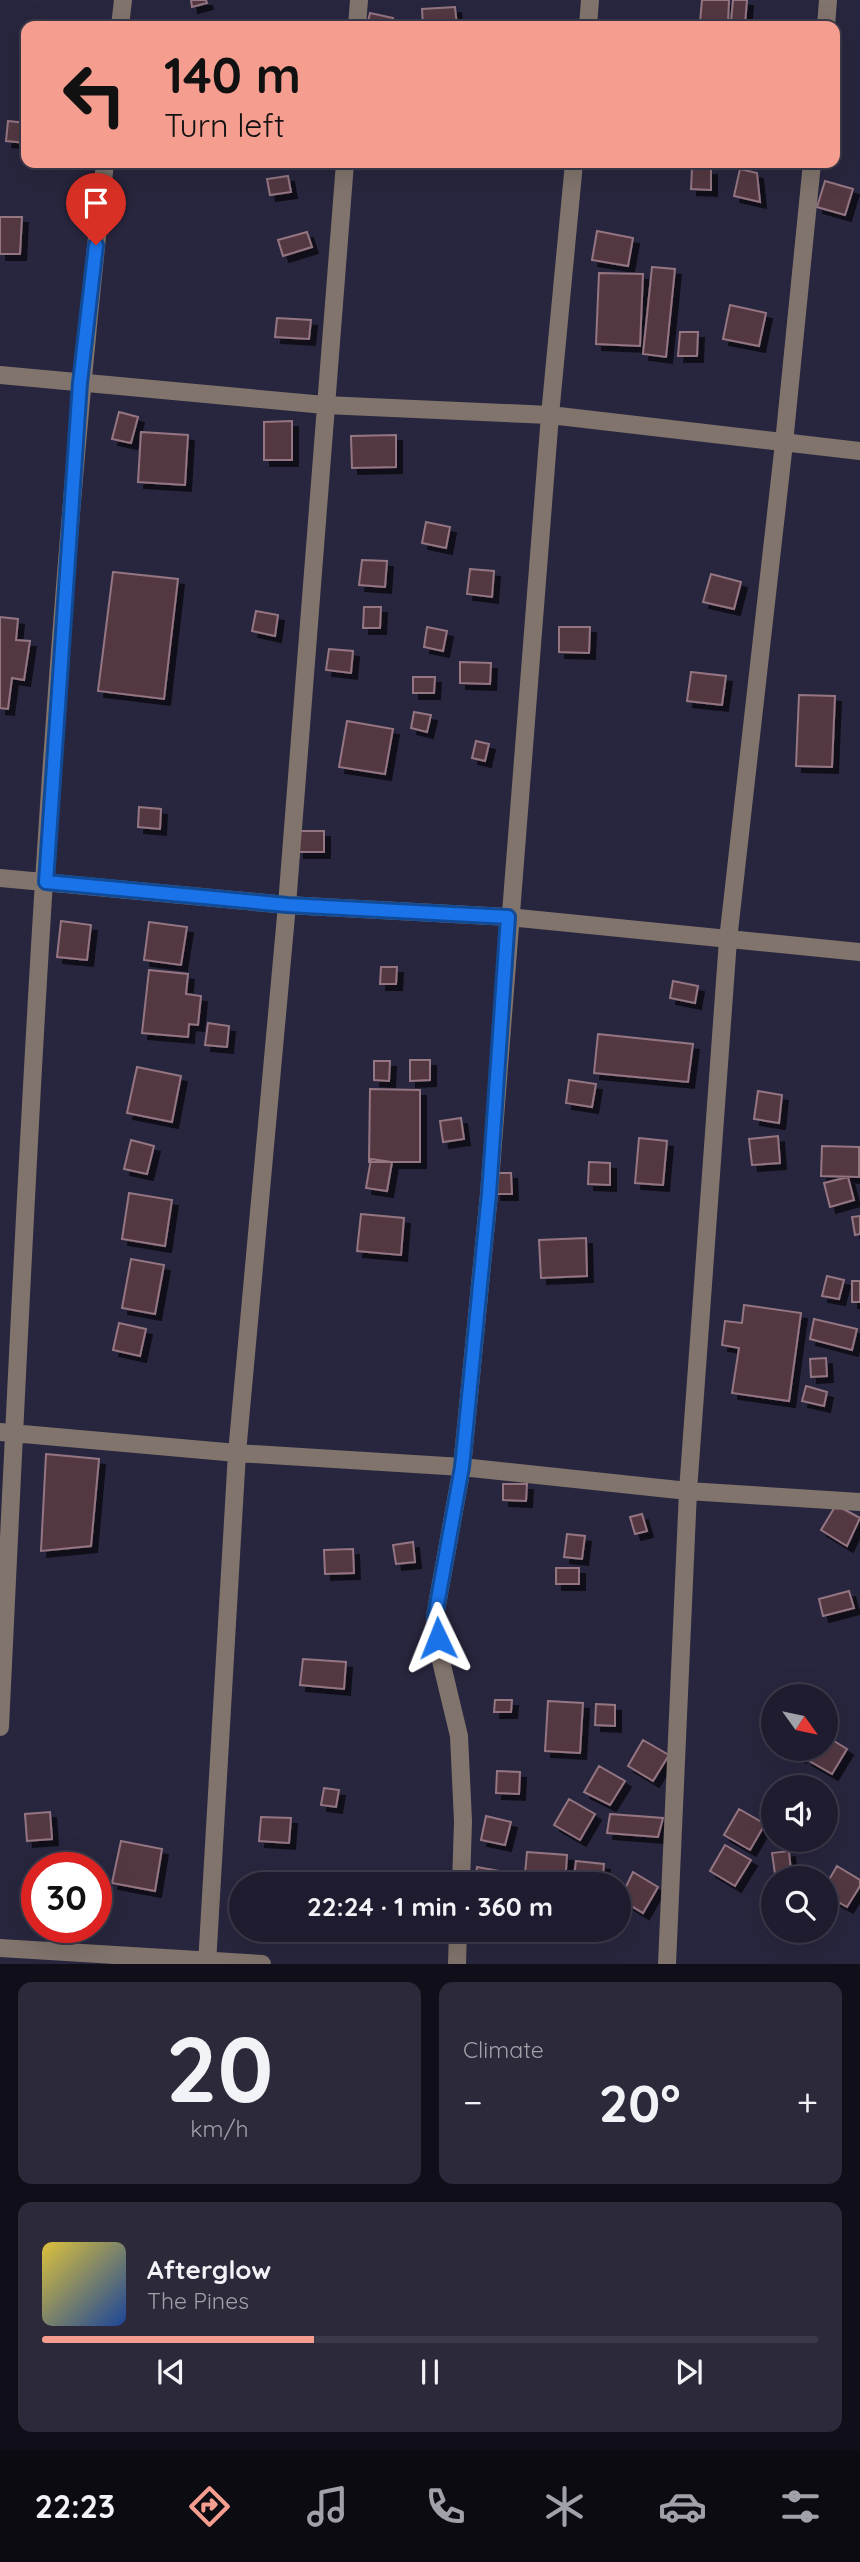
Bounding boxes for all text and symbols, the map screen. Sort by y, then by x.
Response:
text: 140 m [164,44,301,105]
icon: left [49,49,140,140]
text: Turn left [164,105,285,145]
pin [66,173,126,245]
icon: arrive [77,184,115,222]
position arrow [401,1601,475,1675]
north arrow [761,1684,838,1760]
map controls [761,1684,838,1943]
button: sound [761,1775,838,1852]
speed limit sign: 30 [21,1852,112,1943]
button: search [761,1866,838,1943]
text: 22:24 · 1 min · 360 m [307,1890,553,1923]
text: 20 [166,2011,273,2125]
text: Climate [463,2035,544,2064]
text: 20° [599,2070,681,2135]
text: − [463,2078,483,2126]
text: + [797,2078,818,2126]
text: km/h [190,2114,249,2143]
text: Afterglow [147,2253,271,2286]
text: The Pines [147,2286,249,2315]
icon: previous [152,2353,190,2391]
icon: pause [411,2353,449,2391]
icon: next [670,2353,708,2391]
icon: directions [185,2482,234,2531]
icon: music [303,2482,352,2531]
icon: phone [421,2482,470,2531]
icon: climate [540,2482,589,2531]
icon: car [658,2482,707,2531]
icon: filters [776,2482,825,2531]
text: 22:23 [35,2486,115,2526]

